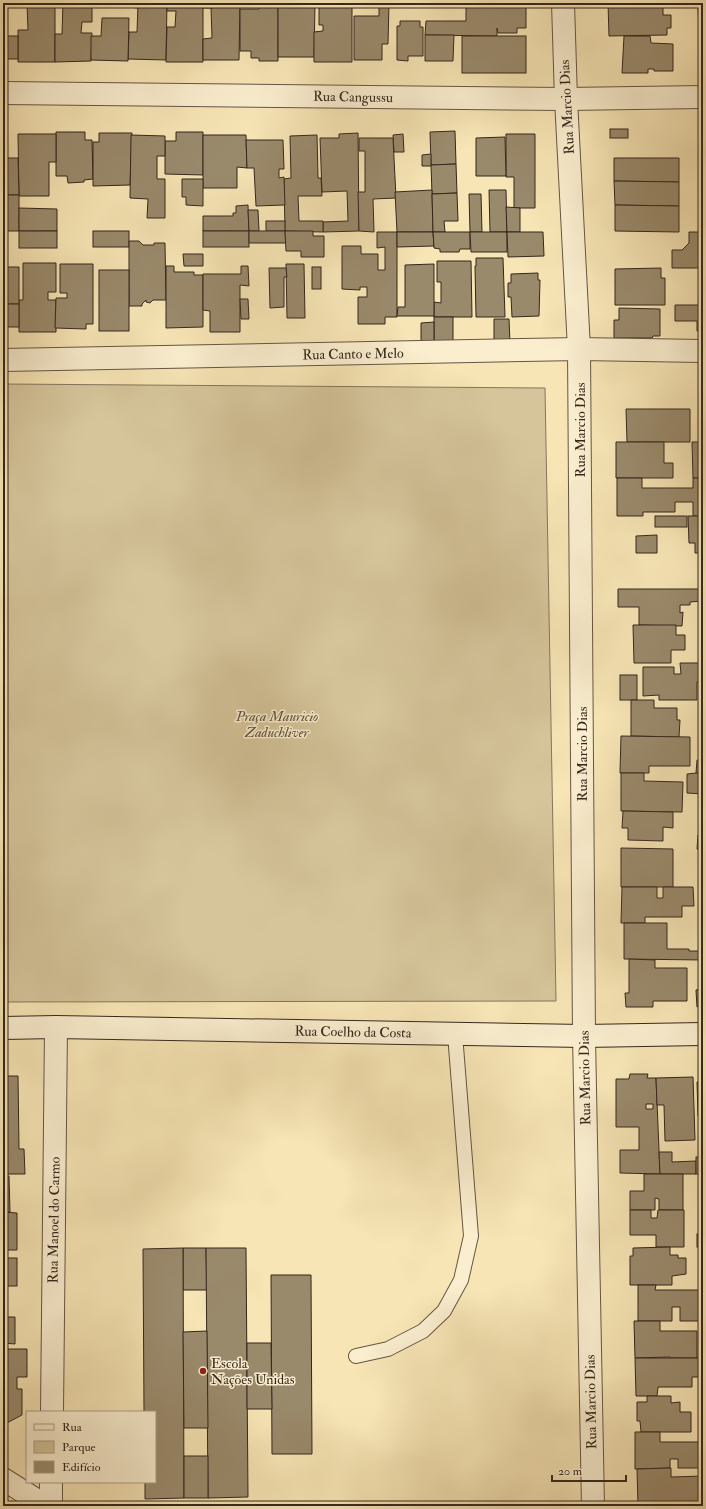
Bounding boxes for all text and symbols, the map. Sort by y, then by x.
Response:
street label: Rua Marcio Dias [556,59,578,155]
street label: Rua Cangussu [313,88,393,106]
street label: Rua Canto e Melo [302,345,404,363]
street label: Rua Marcio Dias [572,382,589,477]
street label: Rua Marcio Dias [574,706,591,801]
park label: Praça Mauricio Zaduchliver [235,708,318,741]
street label: Rua Coelho da Costa [294,1022,412,1042]
street label: Rua Marcio Dias [576,1030,594,1126]
street label: Rua Manoel do Carmo [44,1156,64,1283]
street label: Rua Marcio Dias [582,1354,600,1450]
place label: Escola Nações Unidas [211,1355,295,1388]
marker: Escola Nações Unidas [198,1366,208,1376]
legend [26,1411,156,1483]
text: Rua [62,1420,83,1435]
text: Parque [62,1440,96,1455]
scale bar [552,1457,626,1483]
text: Edifício [62,1460,101,1475]
text: 20 m [558,1464,583,1479]

